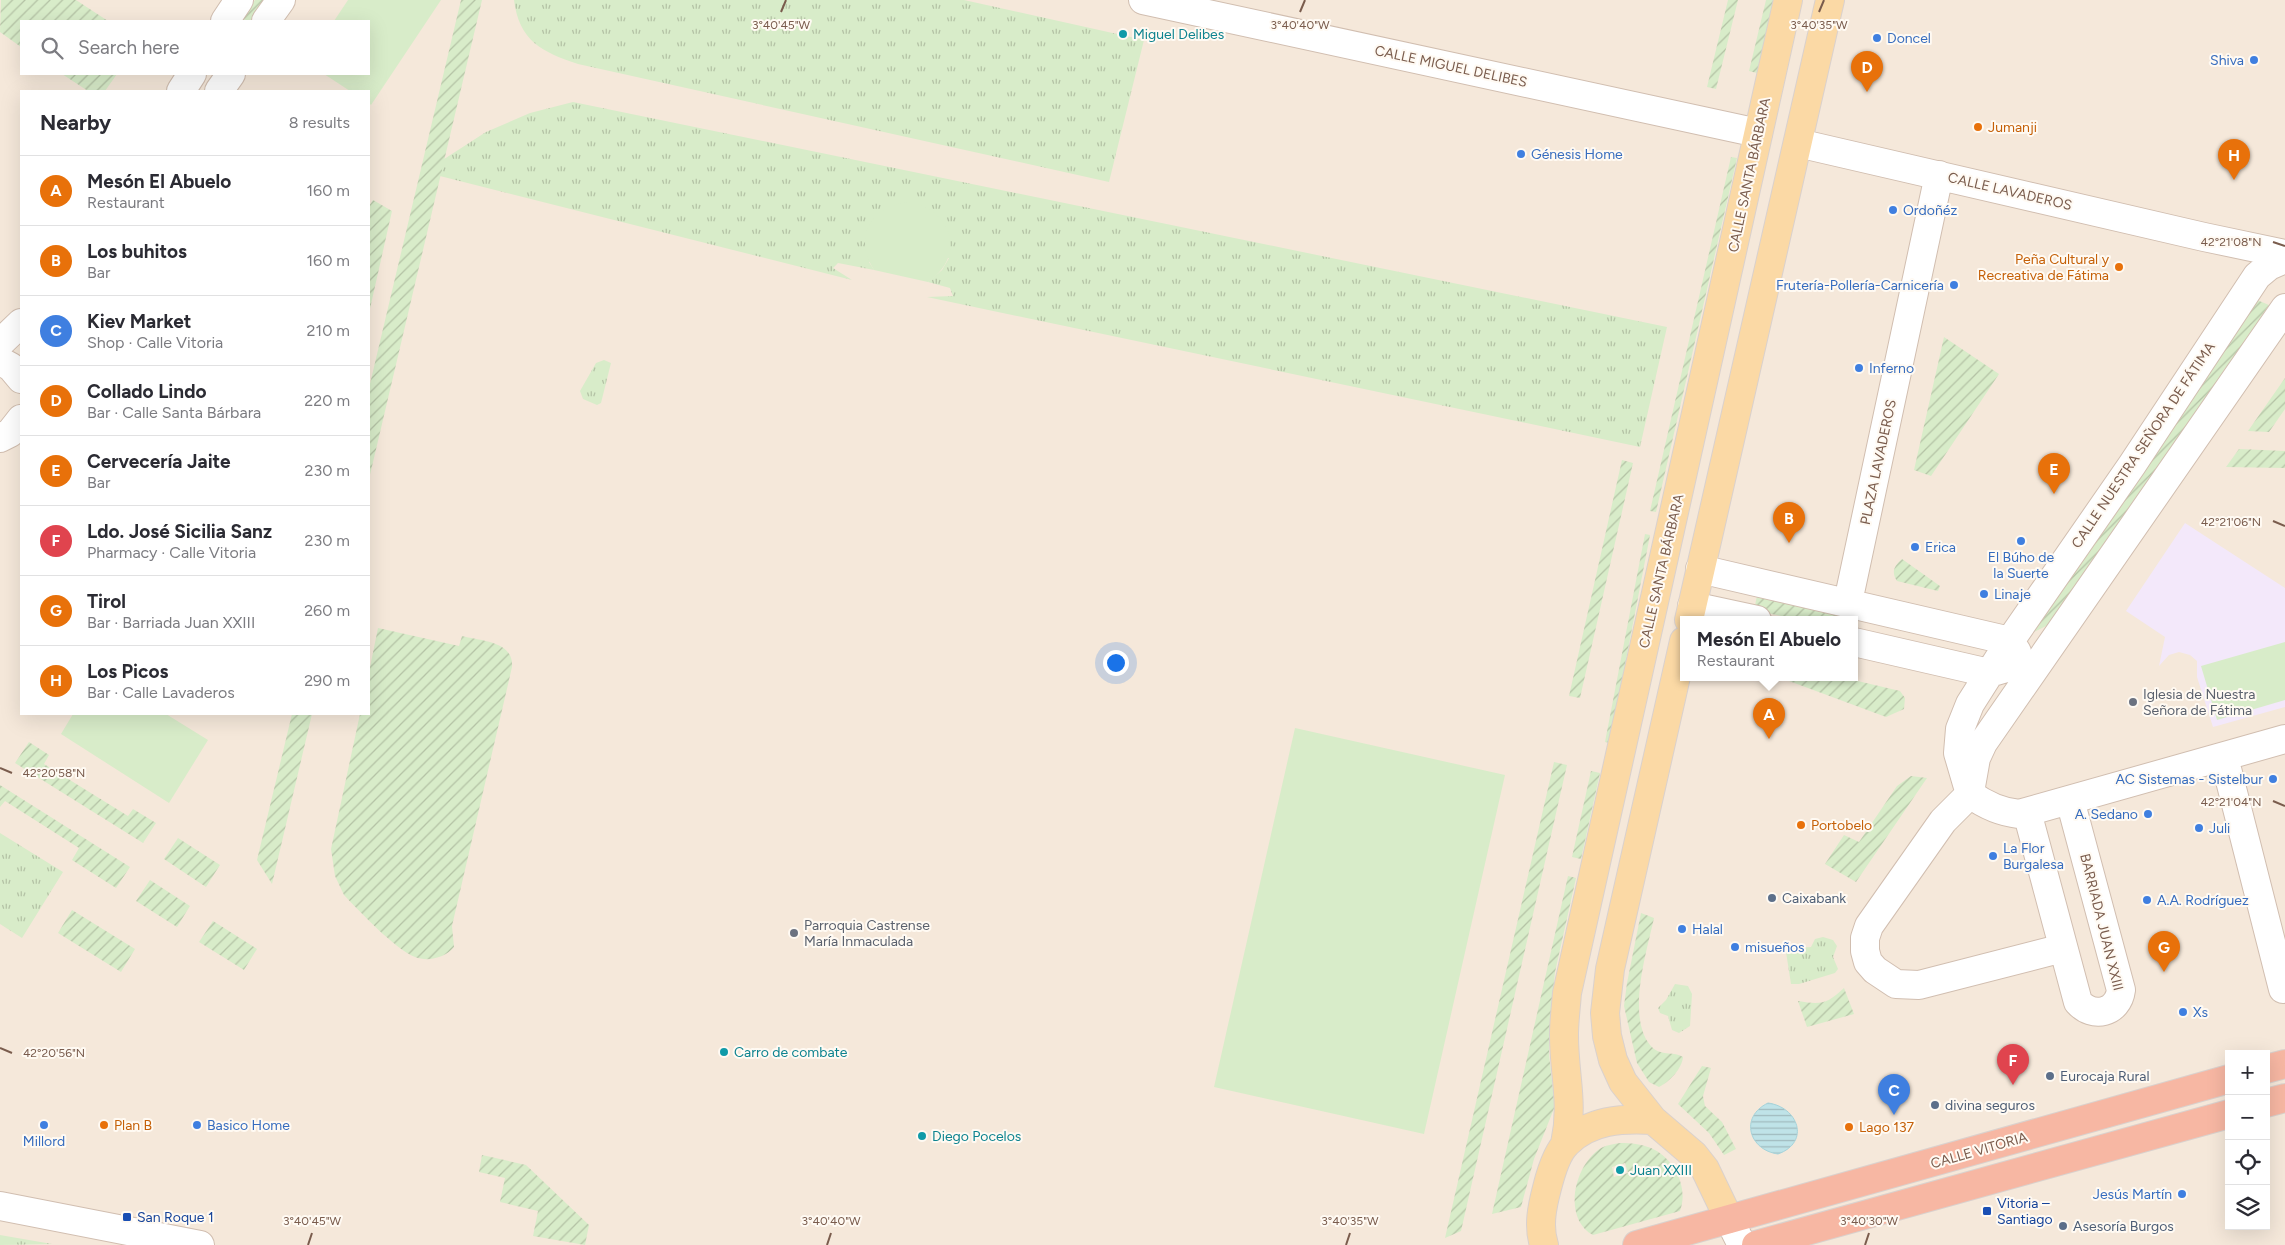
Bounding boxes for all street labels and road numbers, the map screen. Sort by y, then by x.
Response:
street label: CALLE MIGUEL DELIBES [1373,42,1529,91]
street label: CALLE SANTA BÁRBARA [1725,96,1774,254]
street label: CALLE LAVADEROS [1946,169,2074,214]
street label: CALLE NUESTRA SEÑORA DE FÁTIMA [2068,339,2219,551]
street label: PLAZA LAVADEROS [1857,398,1900,526]
street label: CALLE SANTA BÁRBARA [1635,492,1688,650]
street label: BARRIADA JUAN XXIII [2076,852,2127,993]
street label: CALLE VITORIA [1929,1128,2030,1172]

